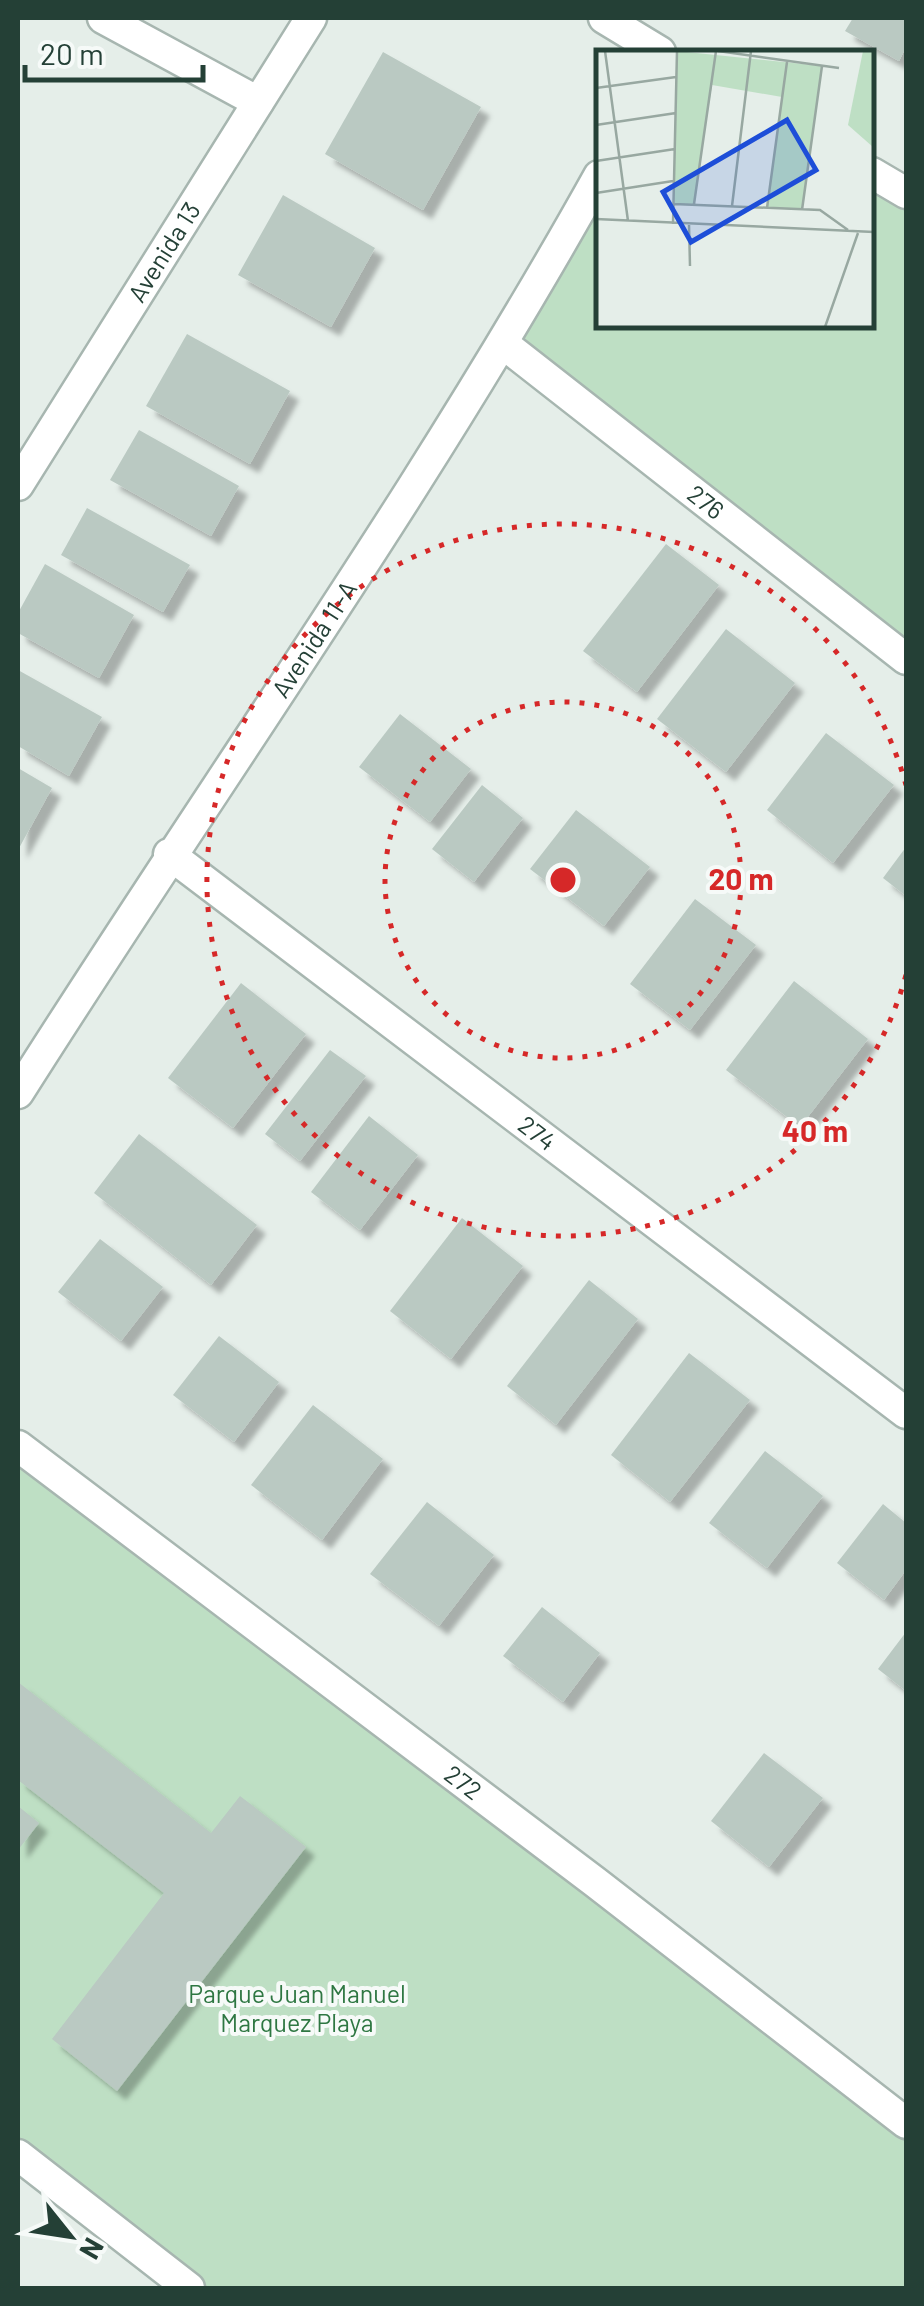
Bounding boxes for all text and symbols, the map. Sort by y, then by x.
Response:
scale bar [25,20,202,82]
text: 20 m [40,35,104,71]
inset map [596,50,874,328]
street label: Avenida 13 [121,196,206,307]
street label: 276 [682,478,731,525]
street label: Avenida 11-A [265,575,363,703]
text: 20 m [709,860,773,896]
centre of rings [545,862,581,898]
street label: 274 [513,1109,562,1156]
text: 40 m [782,1112,848,1148]
street label: 272 [439,1758,488,1805]
park label: Parque Juan Manuel Marquez Playa [188,1978,406,2037]
north arrow [20,2186,120,2286]
text: N [73,2232,112,2266]

